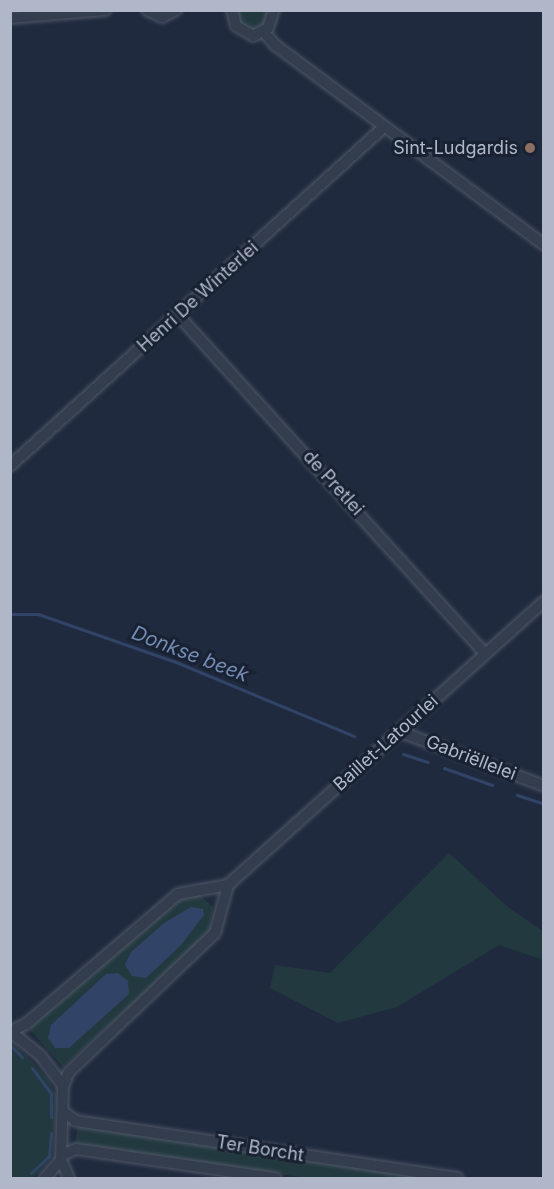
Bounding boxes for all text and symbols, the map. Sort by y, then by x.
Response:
place label: Sint-Ludgardis [393,137,518,159]
marker: Sint-Ludgardis [523,141,537,155]
street label: Henri De Winterlei [133,237,263,357]
street label: de Pretlei [298,446,368,520]
water label: Donkse beek [128,621,252,687]
street label: Baillet-Latourlei [329,690,443,796]
street label: Gabriëllelei [423,731,519,785]
street label: Ter Borcht [215,1131,305,1167]

